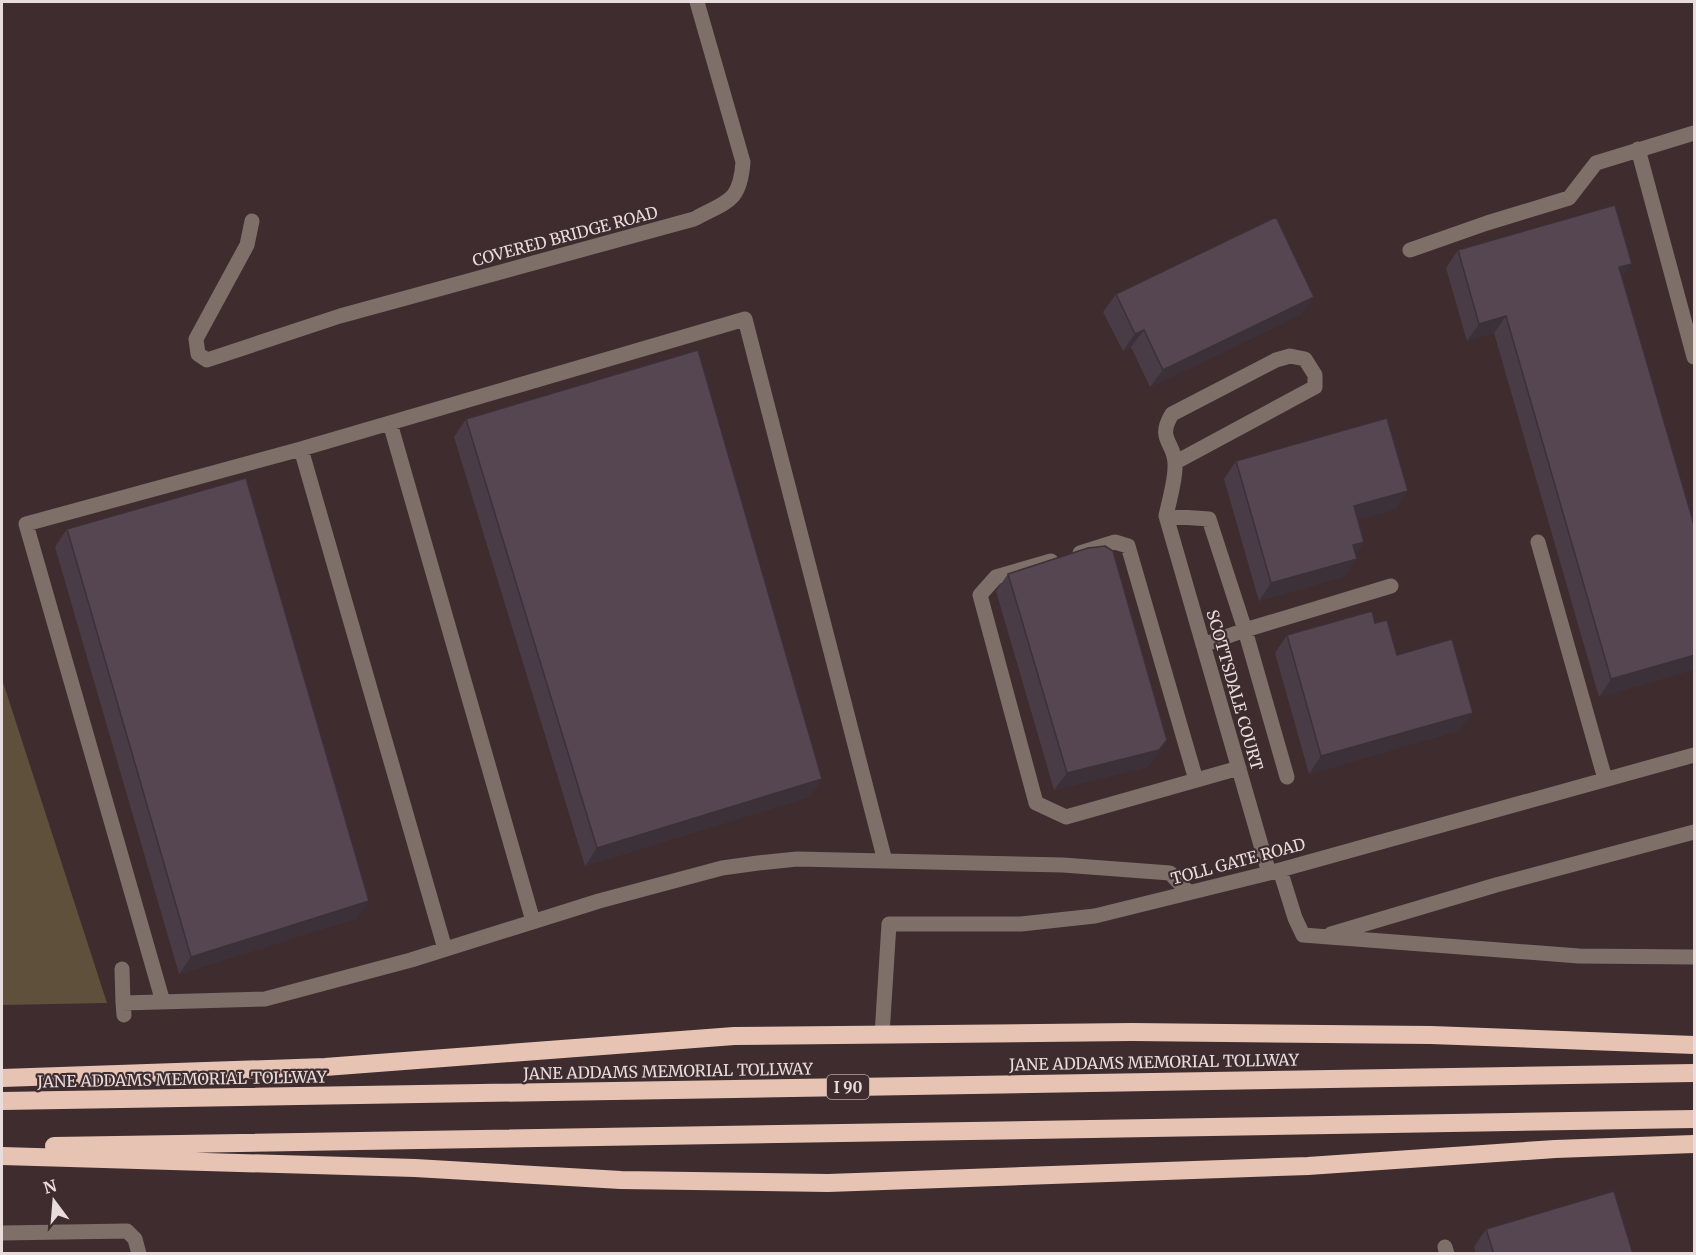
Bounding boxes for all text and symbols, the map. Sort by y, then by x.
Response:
street label: COVERED BRIDGE ROAD [470,202,660,270]
street label: SCOTTSDALE COURT [1203,607,1267,773]
street label: TOLL GATE ROAD [1169,833,1307,889]
street label: JANE ADDAMS MEMORIAL TOLLWAY [1008,1049,1300,1075]
street label: JANE ADDAMS MEMORIAL TOLLWAY [522,1058,814,1084]
street label: JANE ADDAMS MEMORIAL TOLLWAY [36,1066,328,1092]
road number: I 90 [827,1075,869,1099]
north arrow [24,1171,84,1231]
text: N [41,1175,59,1198]

